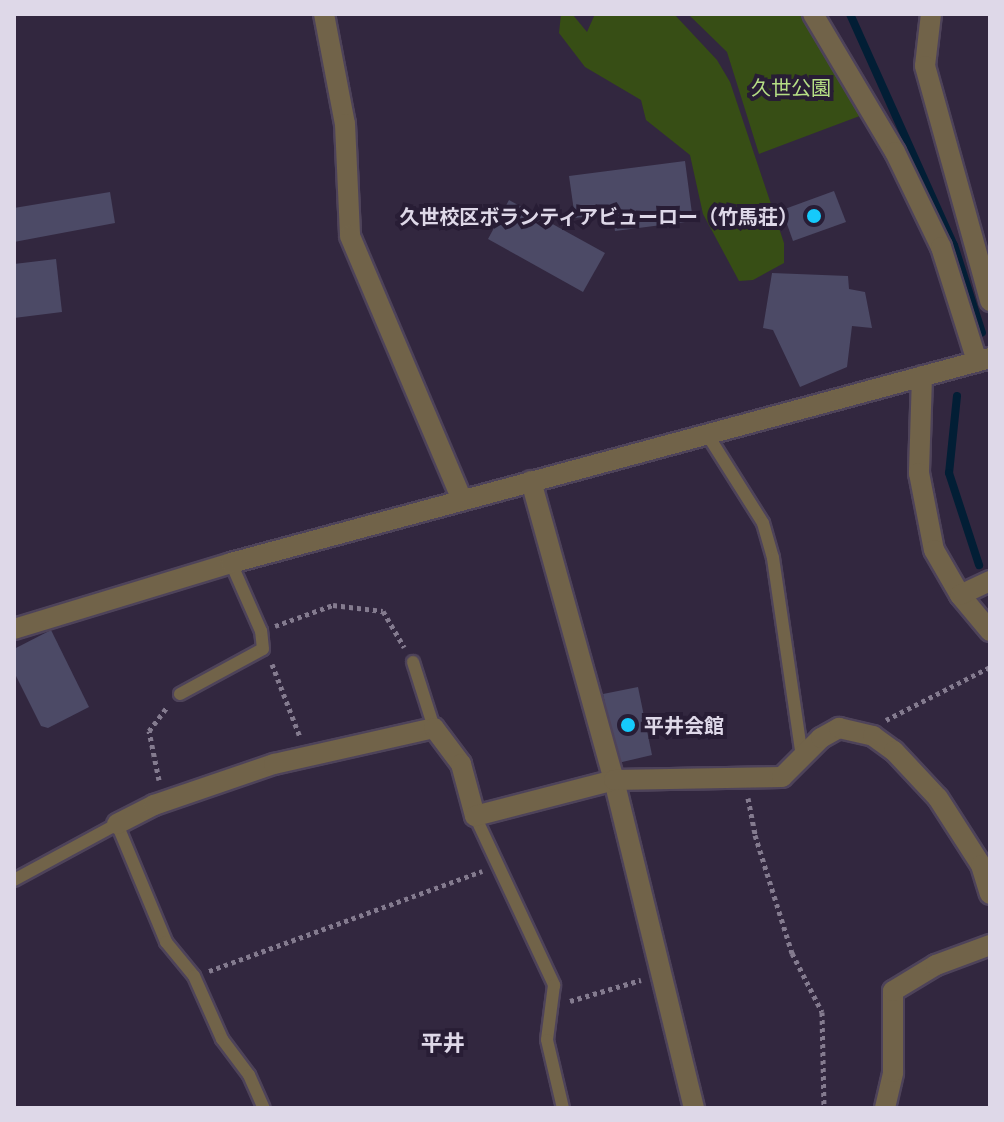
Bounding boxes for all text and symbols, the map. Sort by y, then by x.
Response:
park label: 久世公園 [751,75,831,99]
place label: 久世校区ボランティアビューロー（竹馬荘） [398,204,798,228]
marker: 久世校区ボランティアビューロー（竹馬荘） [805,207,823,225]
place label: 平井会館 [644,713,724,737]
marker: 平井会館 [619,716,637,734]
district label: 平井 [421,1030,465,1056]

